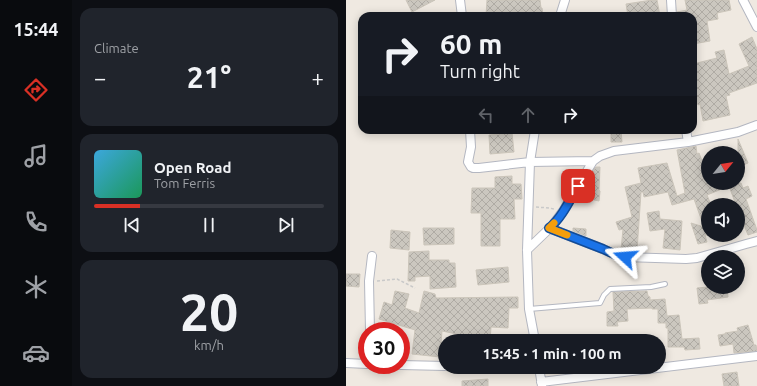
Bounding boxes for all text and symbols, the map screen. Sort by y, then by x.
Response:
text: 15:44 [13,19,59,39]
icon: right [374,28,426,80]
text: 60 m [440,28,502,59]
text: Climate [94,41,139,55]
text: 21° [187,60,231,94]
text: Turn right [440,61,520,81]
text: − [94,65,106,90]
text: + [312,65,324,90]
icon: directions [22,76,50,104]
icon: left [475,104,497,126]
icon: ahead [517,104,539,126]
icon: right [559,104,581,126]
icon: music [22,142,50,170]
north arrow [701,146,745,190]
map controls [701,146,745,294]
text: Open Road [154,159,231,176]
pin [561,169,595,203]
icon: arrive [567,175,589,197]
text: Tom Ferris [154,176,215,190]
button: sound [701,198,745,242]
icon: phone [22,208,50,236]
icon: previous [121,214,143,236]
icon: pause [198,214,220,236]
icon: next [275,214,297,236]
position arrow [604,236,646,278]
button: layers [701,250,745,294]
icon: climate [22,273,50,301]
text: 20 [180,283,238,341]
speed limit sign: 30 [358,322,410,374]
text: km/h [194,338,224,352]
icon: car [22,339,50,367]
text: 15:45 · 1 min · 100 m [483,345,621,362]

